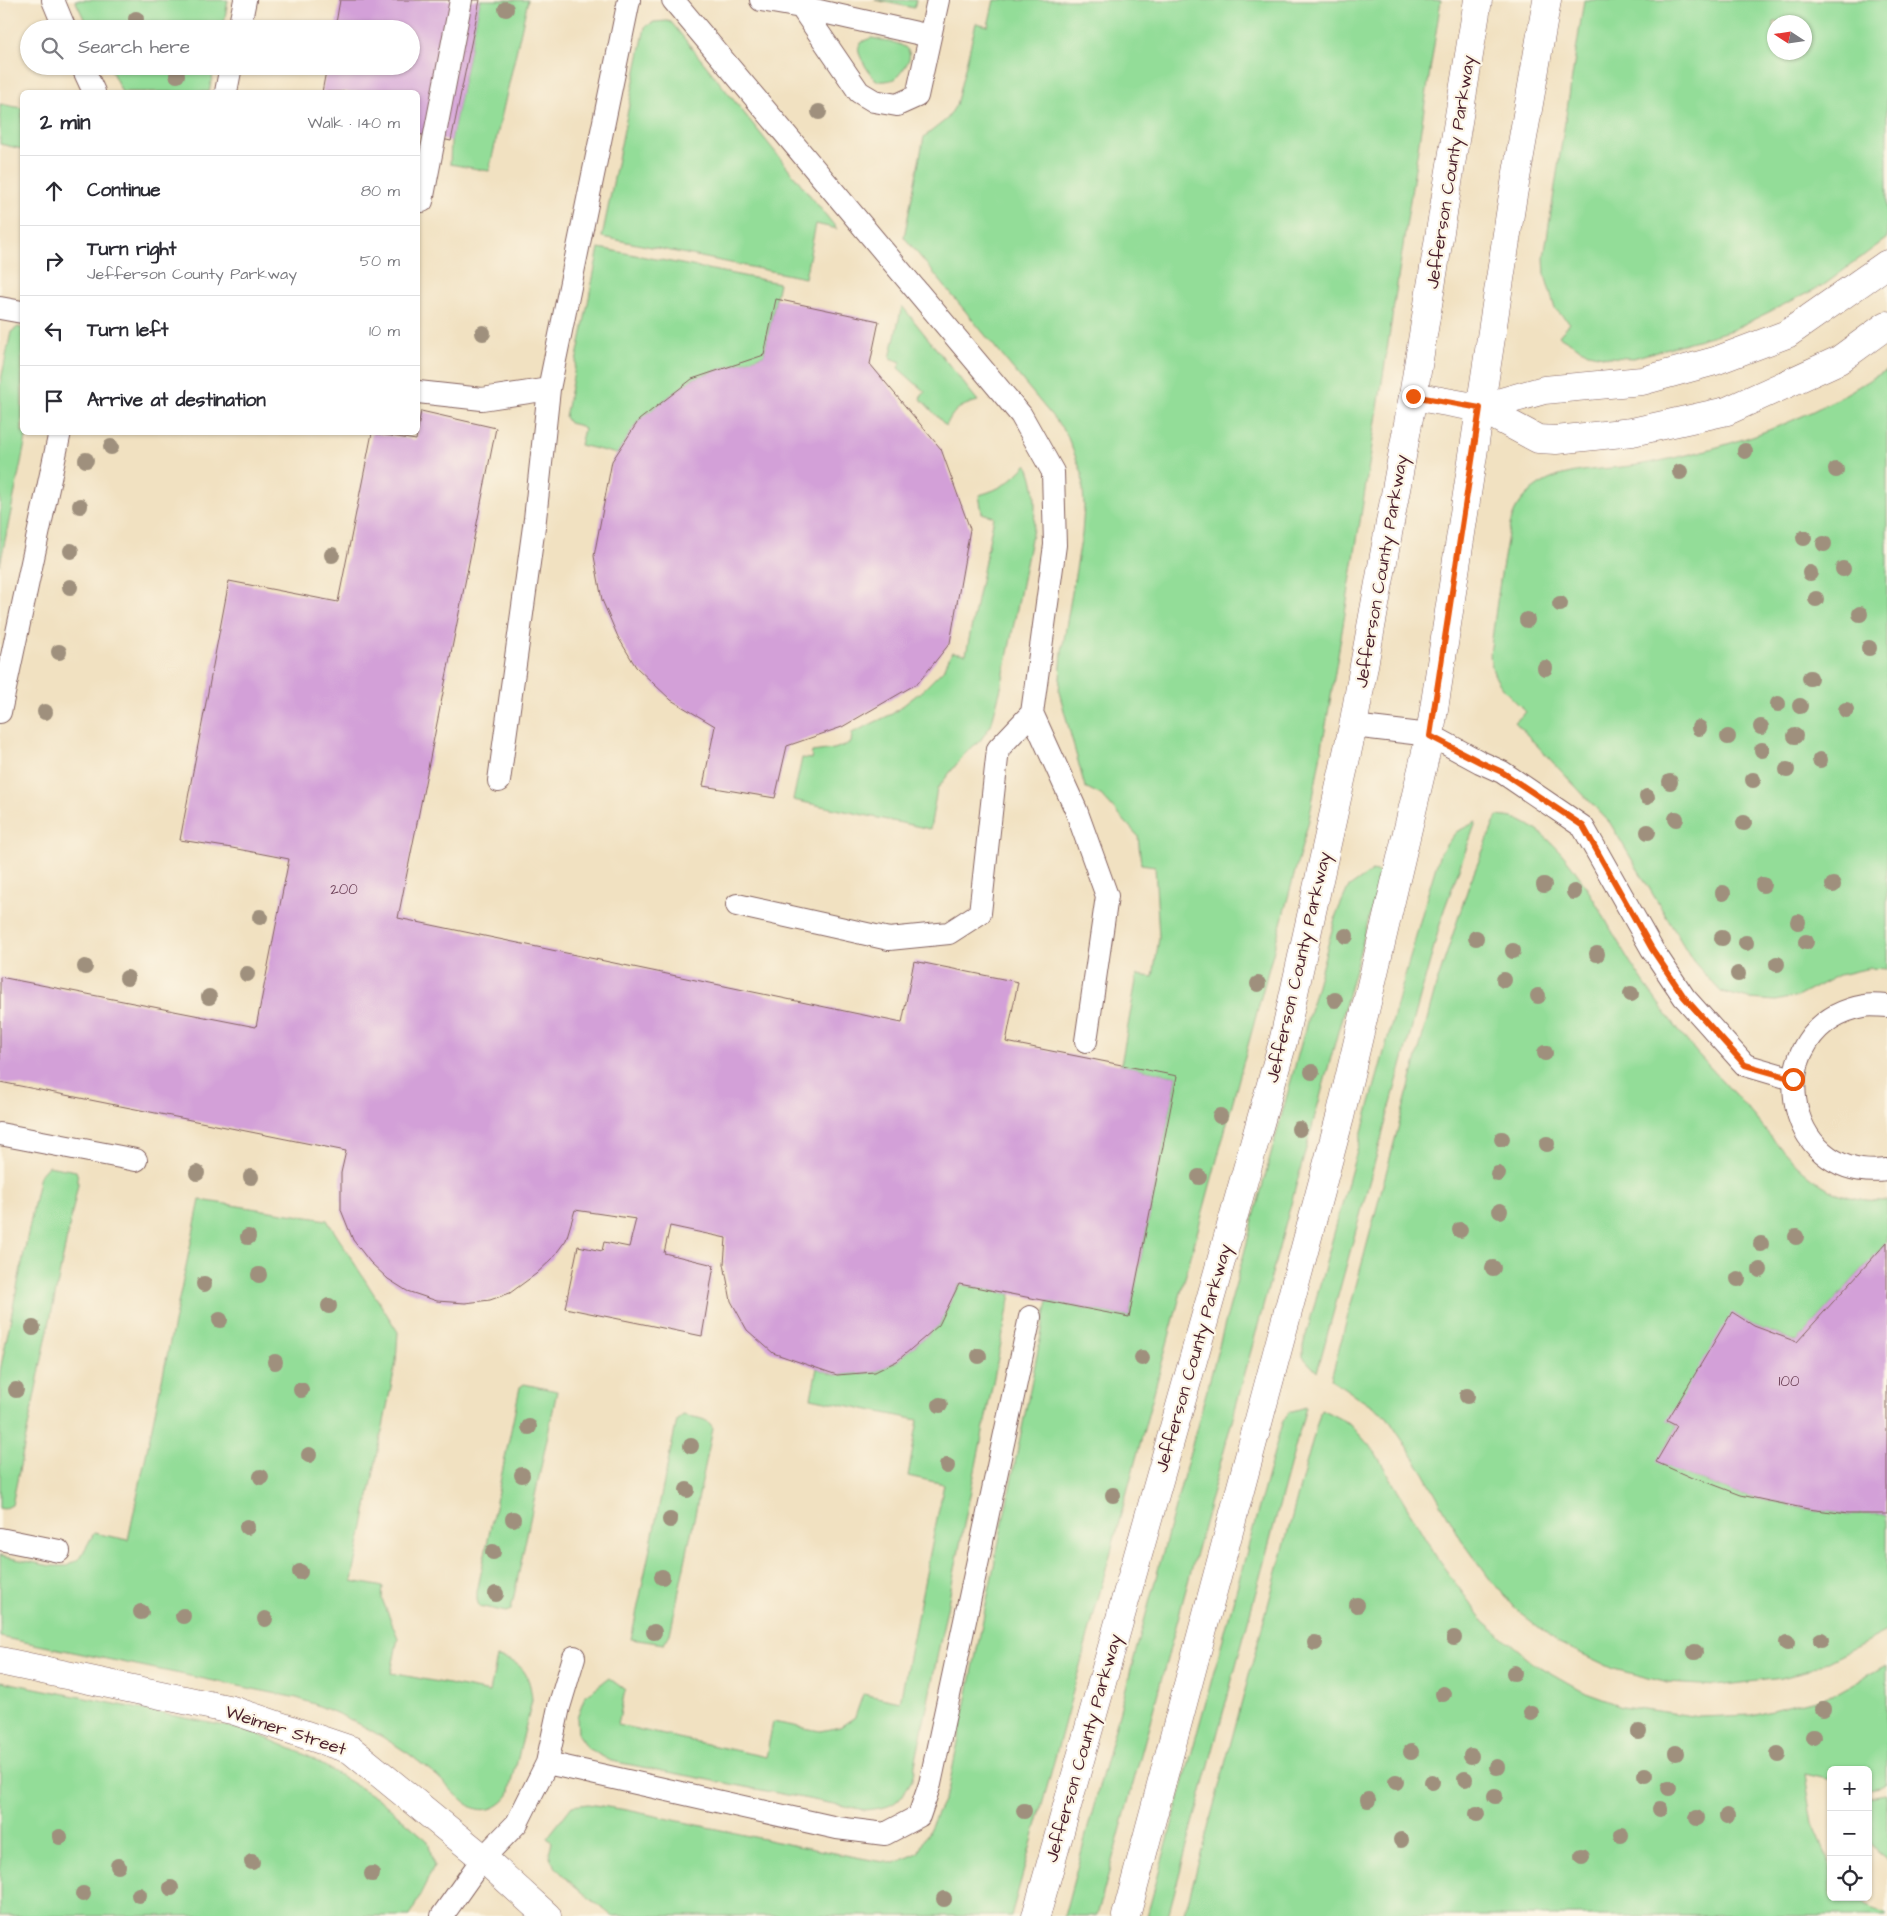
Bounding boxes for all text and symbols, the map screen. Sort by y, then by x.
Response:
north arrow [1767,15,1812,60]
search box [20,20,420,75]
icon: search [38,34,66,62]
text: Search here [78,34,190,61]
street label: Jefferson County Parkway [1420,53,1482,291]
text: 2 min [40,108,90,137]
text: Walk · 140 m [308,112,400,134]
icon: ahead [40,177,68,205]
text: Continue [87,177,161,204]
text: 80 m [361,180,400,202]
text: Turn right [87,236,176,263]
icon: right [40,247,68,275]
text: 50 m [360,250,400,272]
text: Jefferson County Parkway [87,263,297,285]
icon: left [40,317,68,345]
text: Turn left [87,317,168,344]
text: 10 m [369,320,400,342]
route end [1402,385,1425,408]
icon: arrive [40,387,68,415]
text: Arrive at destination [87,387,266,414]
street label: Jefferson County Parkway [1349,452,1415,690]
street label: Jefferson County Parkway [1260,849,1338,1085]
house number: 200 [330,879,358,900]
route start [1782,1068,1805,1091]
street label: Jefferson County Parkway [1149,1241,1239,1475]
house number: 100 [1779,1371,1800,1392]
street label: Jefferson County Parkway [1039,1631,1129,1865]
street label: Weimer Street [222,1699,350,1762]
map controls [1827,1766,1872,1901]
button: + [1827,1766,1872,1811]
button: − [1827,1811,1872,1856]
button: locate [1827,1856,1872,1901]

